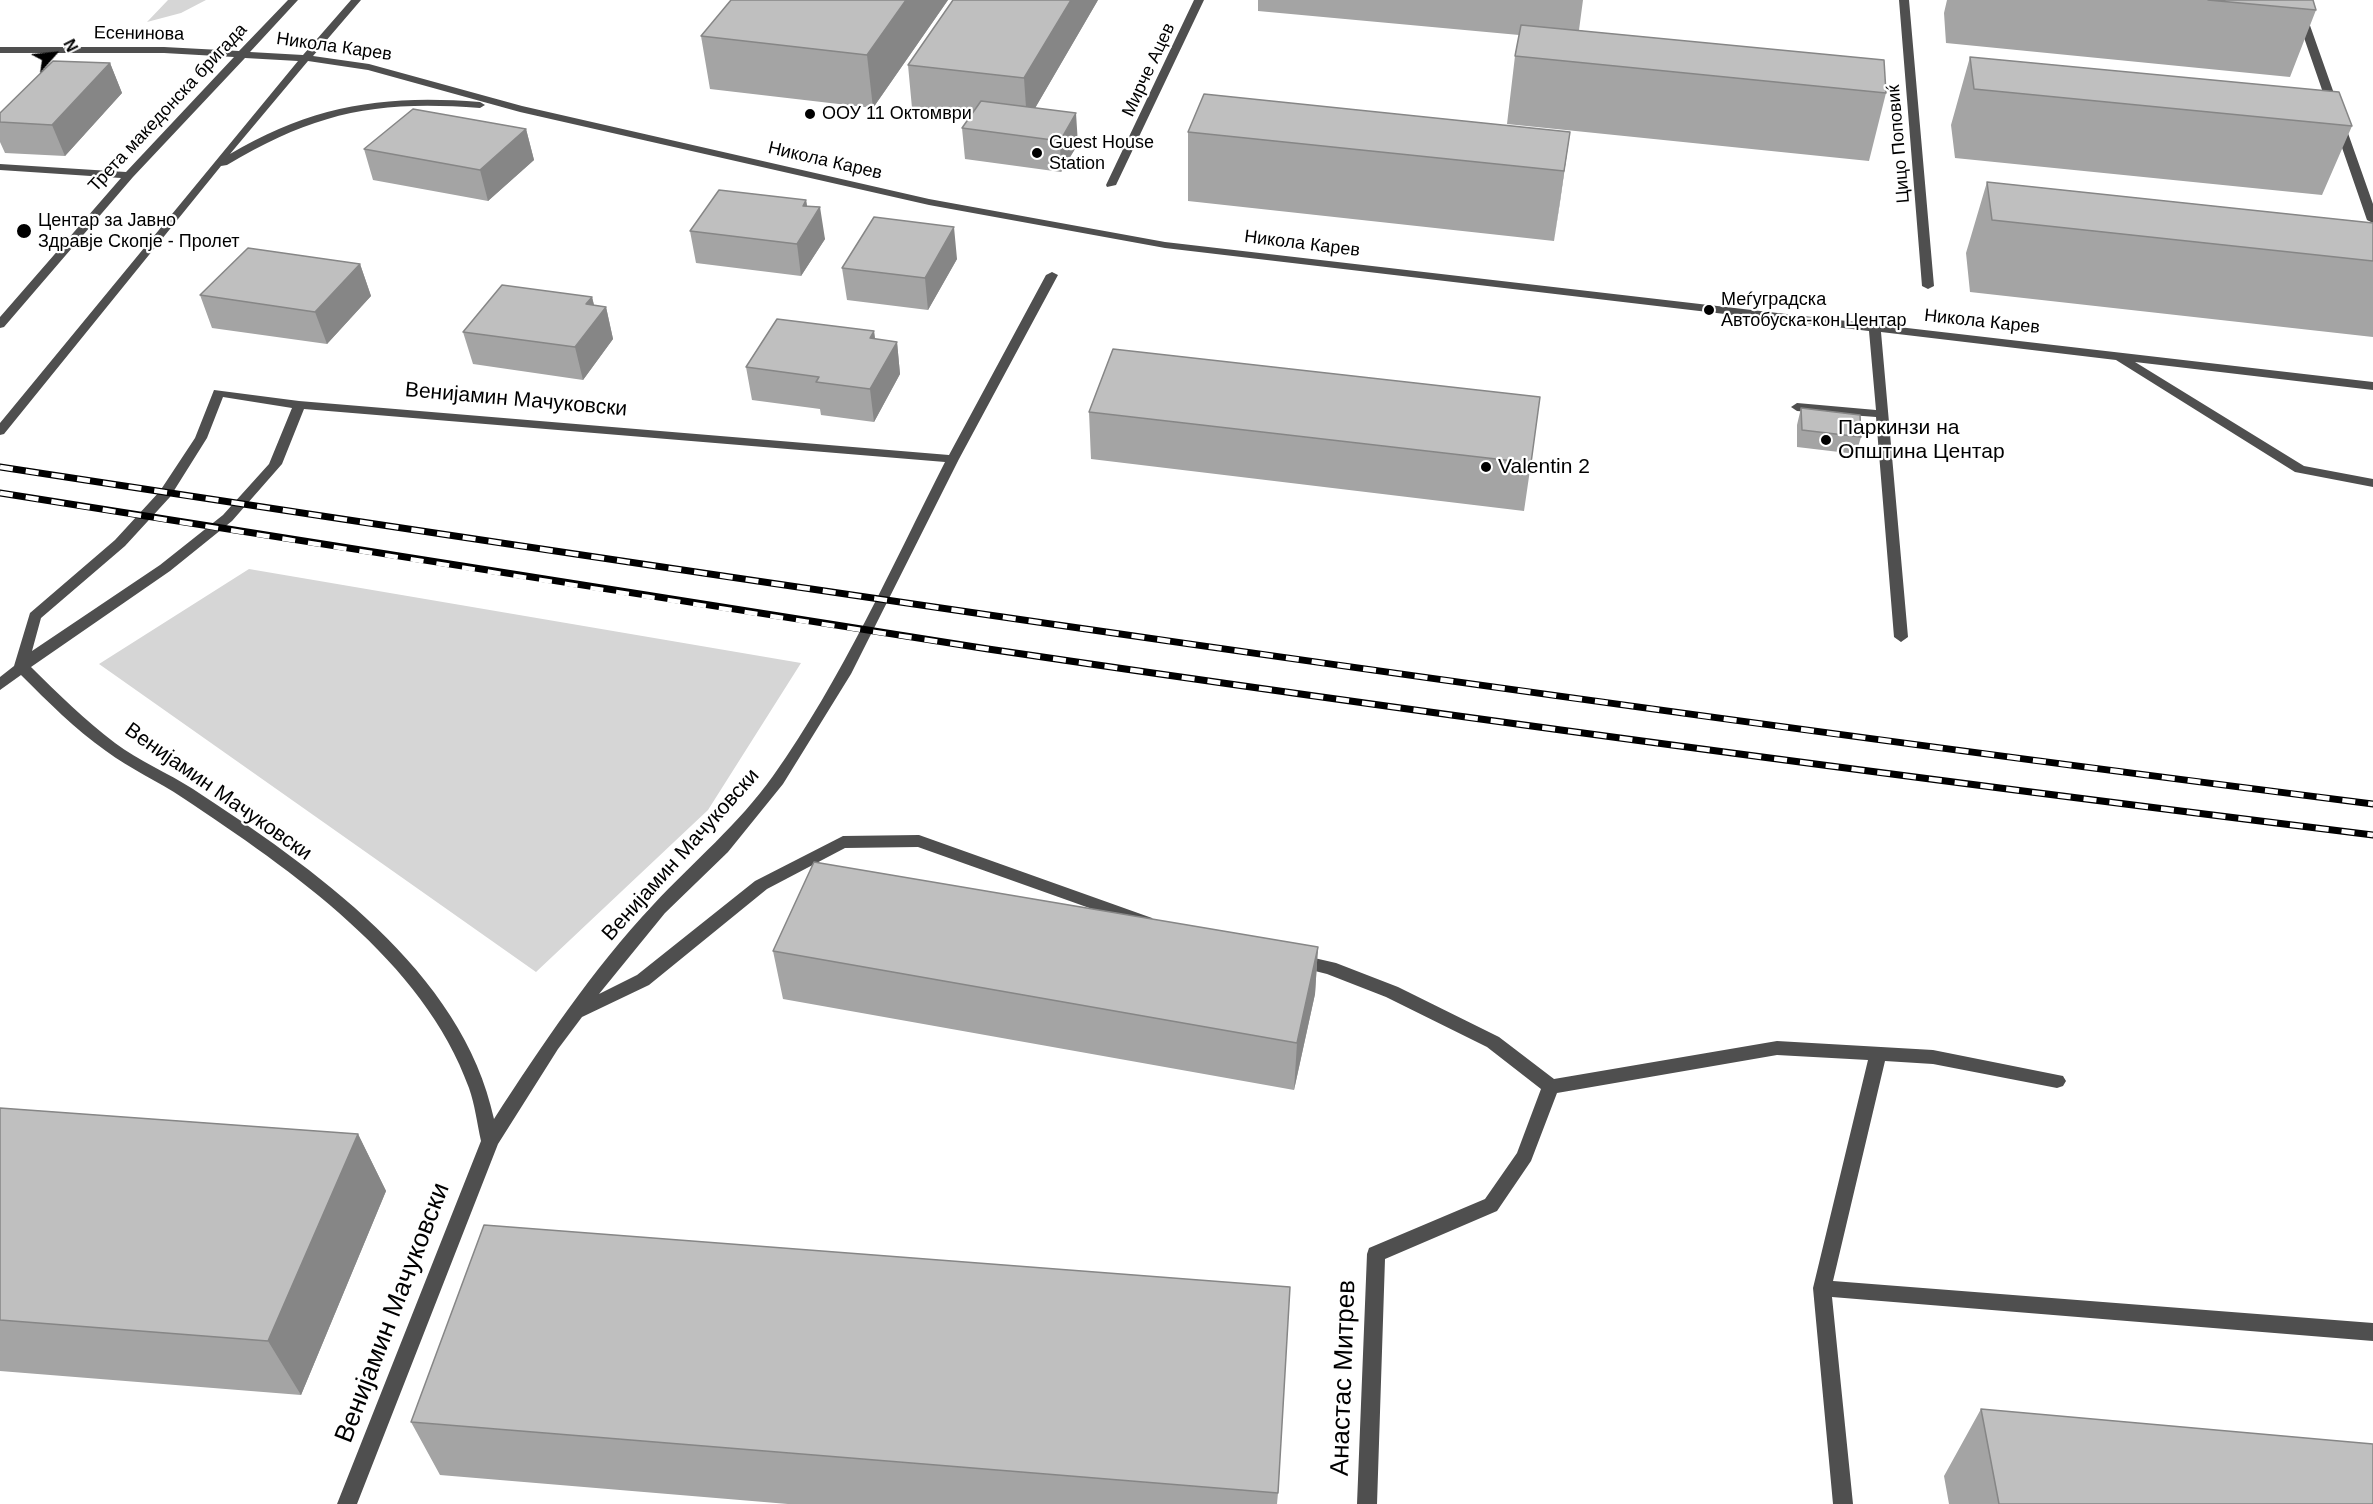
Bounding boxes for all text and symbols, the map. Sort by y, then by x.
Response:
street label: Трета македонска бригада [84,19,252,197]
street label: Мирче Ацев [1118,20,1180,120]
street label: Есенинова [94,22,184,46]
north arrow [24,24,84,84]
street label: Никола Карев [275,28,393,66]
text: N [60,37,81,55]
street label: Цицо Поповиќ [1883,84,1915,204]
place label: ООУ 11 Октомври [822,103,972,125]
marker: ООУ 11 Октомври [803,107,817,121]
place label: Guest House Station [1049,132,1154,174]
street label: Никола Карев [766,137,884,185]
marker: Guest House Station [1030,146,1044,160]
place label: Центар за Јавно Здравје Скопје - Пролет [38,210,240,252]
marker: Центар за Јавно Здравје Скопје - Пролет [15,222,33,240]
street label: Никола Карев [1243,226,1361,262]
place label: Меѓуградска Автобуска-кон Центар [1721,289,1907,332]
marker: Меѓуградска Автобуска-кон Центар [1702,303,1716,317]
street label: Никола Карев [1923,305,2041,339]
street label: Венијамин Мачуковски [404,378,628,422]
place label: Паркинзи на Општина Центар [1838,415,2005,465]
marker: Паркинзи на Општина Центар [1819,433,1833,447]
place label: Valentin 2 [1498,454,1590,480]
marker: Valentin 2 [1479,460,1493,474]
street label: Венијамин Мачуковски [120,718,316,866]
street label: Венијамин Мачуковски [597,764,765,946]
street label: Венијамин Мачуковски [329,1179,457,1447]
street label: Анастас Митрев [1325,1279,1363,1477]

